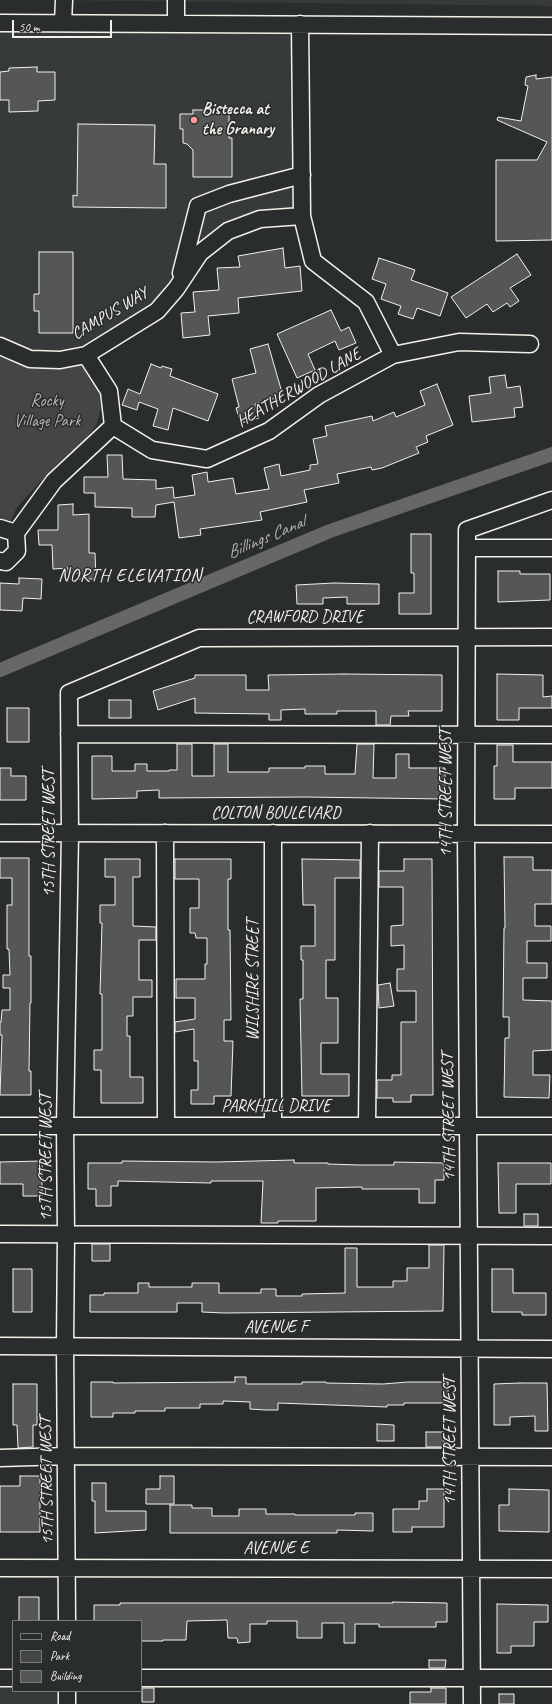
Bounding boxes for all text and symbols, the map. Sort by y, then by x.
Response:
scale bar [14,12,114,38]
text: 50 m [19,19,39,35]
place label: Bistecca at the Granary [202,100,274,140]
marker: Bistecca at the Granary [189,115,199,125]
street label: CAMPUS WAY [68,283,152,345]
street label: HEATHERWOOD LANE [233,344,365,432]
park label: Rocky Village Park [14,392,80,432]
water label: Billings Canal [224,512,308,564]
district label: NORTH ELEVATION [58,565,202,587]
street label: CRAWFORD DRIVE [247,608,363,628]
street label: 14TH STREET WEST [437,729,457,857]
street label: 15TH STREET WEST [40,769,60,897]
street label: COLTON BOULEVARD [211,804,341,824]
street label: WILSHIRE STREET [244,919,264,1041]
street label: 14TH STREET WEST [438,1053,460,1181]
street label: 15TH STREET WEST [37,1093,57,1221]
street label: PARKHILL DRIVE [222,1097,330,1117]
street label: AVENUE F [244,1318,308,1338]
street label: 14TH STREET WEST [441,1377,461,1505]
street label: 15TH STREET WEST [36,1417,58,1545]
street label: AVENUE E [244,1539,308,1559]
legend [12,1620,142,1692]
text: Road [50,1628,70,1644]
text: Park [50,1648,69,1664]
text: Building [50,1668,82,1684]

